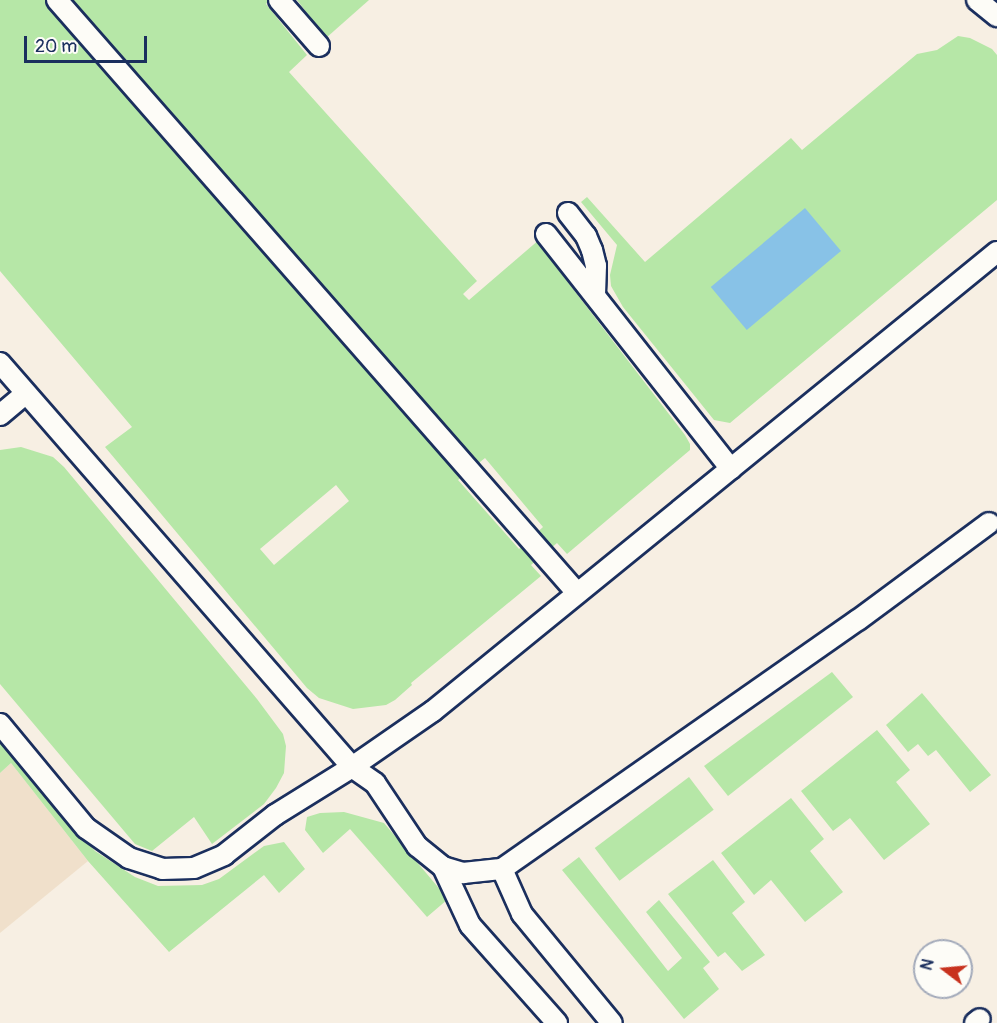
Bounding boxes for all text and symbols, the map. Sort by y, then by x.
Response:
scale bar [27,24,150,62]
text: 20 m [35,35,77,58]
north arrow [913,939,973,999]
text: N [917,957,939,973]

